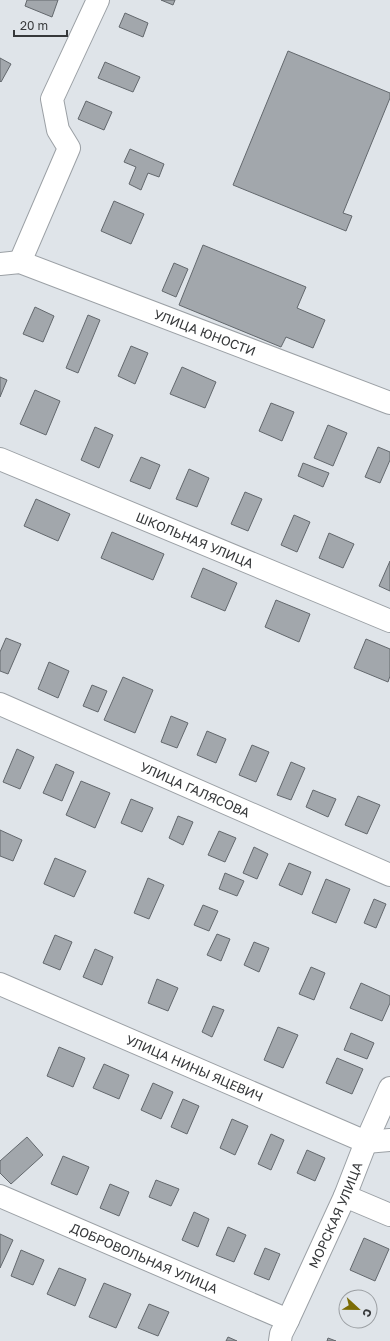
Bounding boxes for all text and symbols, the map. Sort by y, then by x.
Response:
scale bar [14,12,67,38]
text: 20 m [20,18,48,33]
street label: УЛИЦА ЮНОСТИ [152,306,258,359]
street label: ШКОЛЬНАЯ УЛИЦА [134,508,256,572]
street label: УЛИЦА ГАЛЯСОВА [138,758,253,821]
street label: УЛИЦА НИНЫ ЯЦЕВИЧ [123,1031,266,1105]
street label: МОРСКАЯ УЛИЦА [305,1159,366,1271]
street label: ДОБРОВОЛЬНАЯ УЛИЦА [68,1219,221,1297]
north arrow [338,1289,378,1329]
text: С [360,1307,375,1319]

